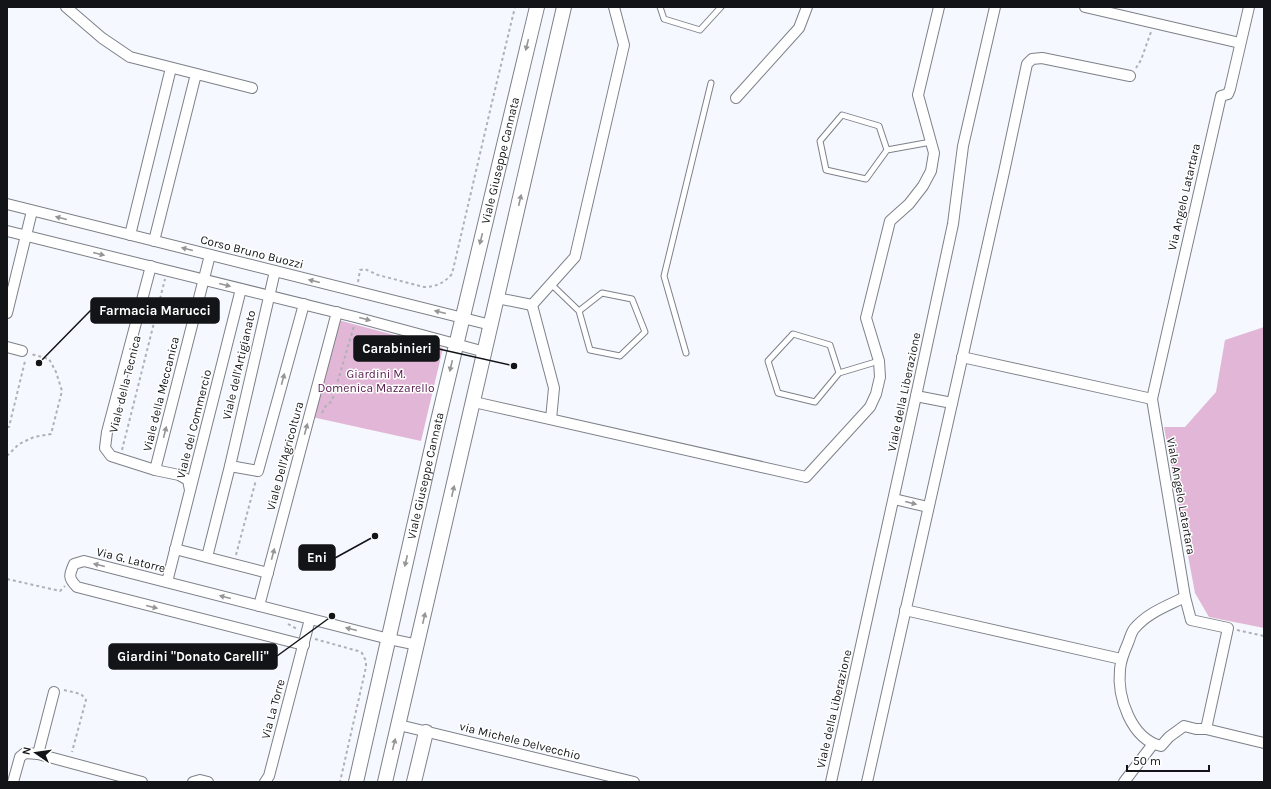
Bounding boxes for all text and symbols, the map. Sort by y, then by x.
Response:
one-way arrow [524,39,530,51]
street label: Viale Giuseppe Cannata [478,96,522,225]
street label: Via Angelo Latartara [1165,142,1203,252]
one-way arrow [517,194,523,207]
one-way arrow [55,215,67,221]
street label: Corso Bruno Buozzi [199,232,305,272]
one-way arrow [477,233,483,246]
one-way arrow [181,246,194,252]
one-way arrow [93,251,105,257]
one-way arrow [307,277,320,283]
one-way arrow [219,282,232,288]
callout: Farmacia Marucci [91,298,219,323]
text: Farmacia Marucci [99,303,211,318]
street label: Viale dell'Artigianato [220,309,258,421]
one-way arrow [433,309,445,315]
one-way arrow [359,317,371,323]
street label: Viale della Liberazione [885,331,923,453]
street label: Viale della Tecnica [106,334,144,434]
street label: Viale della Meccanica [140,335,182,453]
callout: Carabinieri [354,336,439,361]
text: Carabinieri [362,341,432,356]
one-way arrow [447,360,453,372]
park label: Giardini M. Domenica Mazzarello [318,367,434,395]
street label: Viale del Commercio [174,368,214,480]
one-way arrow [280,373,286,385]
street label: Viale Dell'Agricoltura [264,400,306,512]
street label: Viale Giuseppe Cannata [404,411,447,541]
one-way arrow [303,423,309,435]
one-way arrow [162,426,168,438]
street label: Viale Angelo Latartara [1164,436,1198,556]
one-way arrow [451,485,457,497]
one-way arrow [905,500,917,506]
street label: Via G. Latorre [95,545,167,575]
callout: Eni [299,545,335,570]
one-way arrow [270,548,276,561]
text: Eni [307,550,327,565]
one-way arrow [403,555,409,567]
one-way arrow [93,562,105,568]
one-way arrow [219,594,231,600]
one-way arrow [145,604,158,610]
one-way arrow [421,611,427,624]
one-way arrow [345,626,357,632]
callout: Giardini "Donato Carelli" [109,644,277,669]
street label: Viale della Liberazione [814,648,854,770]
text: Giardini "Donato Carelli" [117,649,269,664]
street label: Via La Torre [258,678,288,740]
street label: via Michele Delvecchio [458,719,582,763]
north arrow [16,733,56,773]
one-way arrow [392,738,398,750]
text: N [20,746,34,756]
scale bar [1127,747,1209,773]
text: 50 m [1133,754,1161,768]

